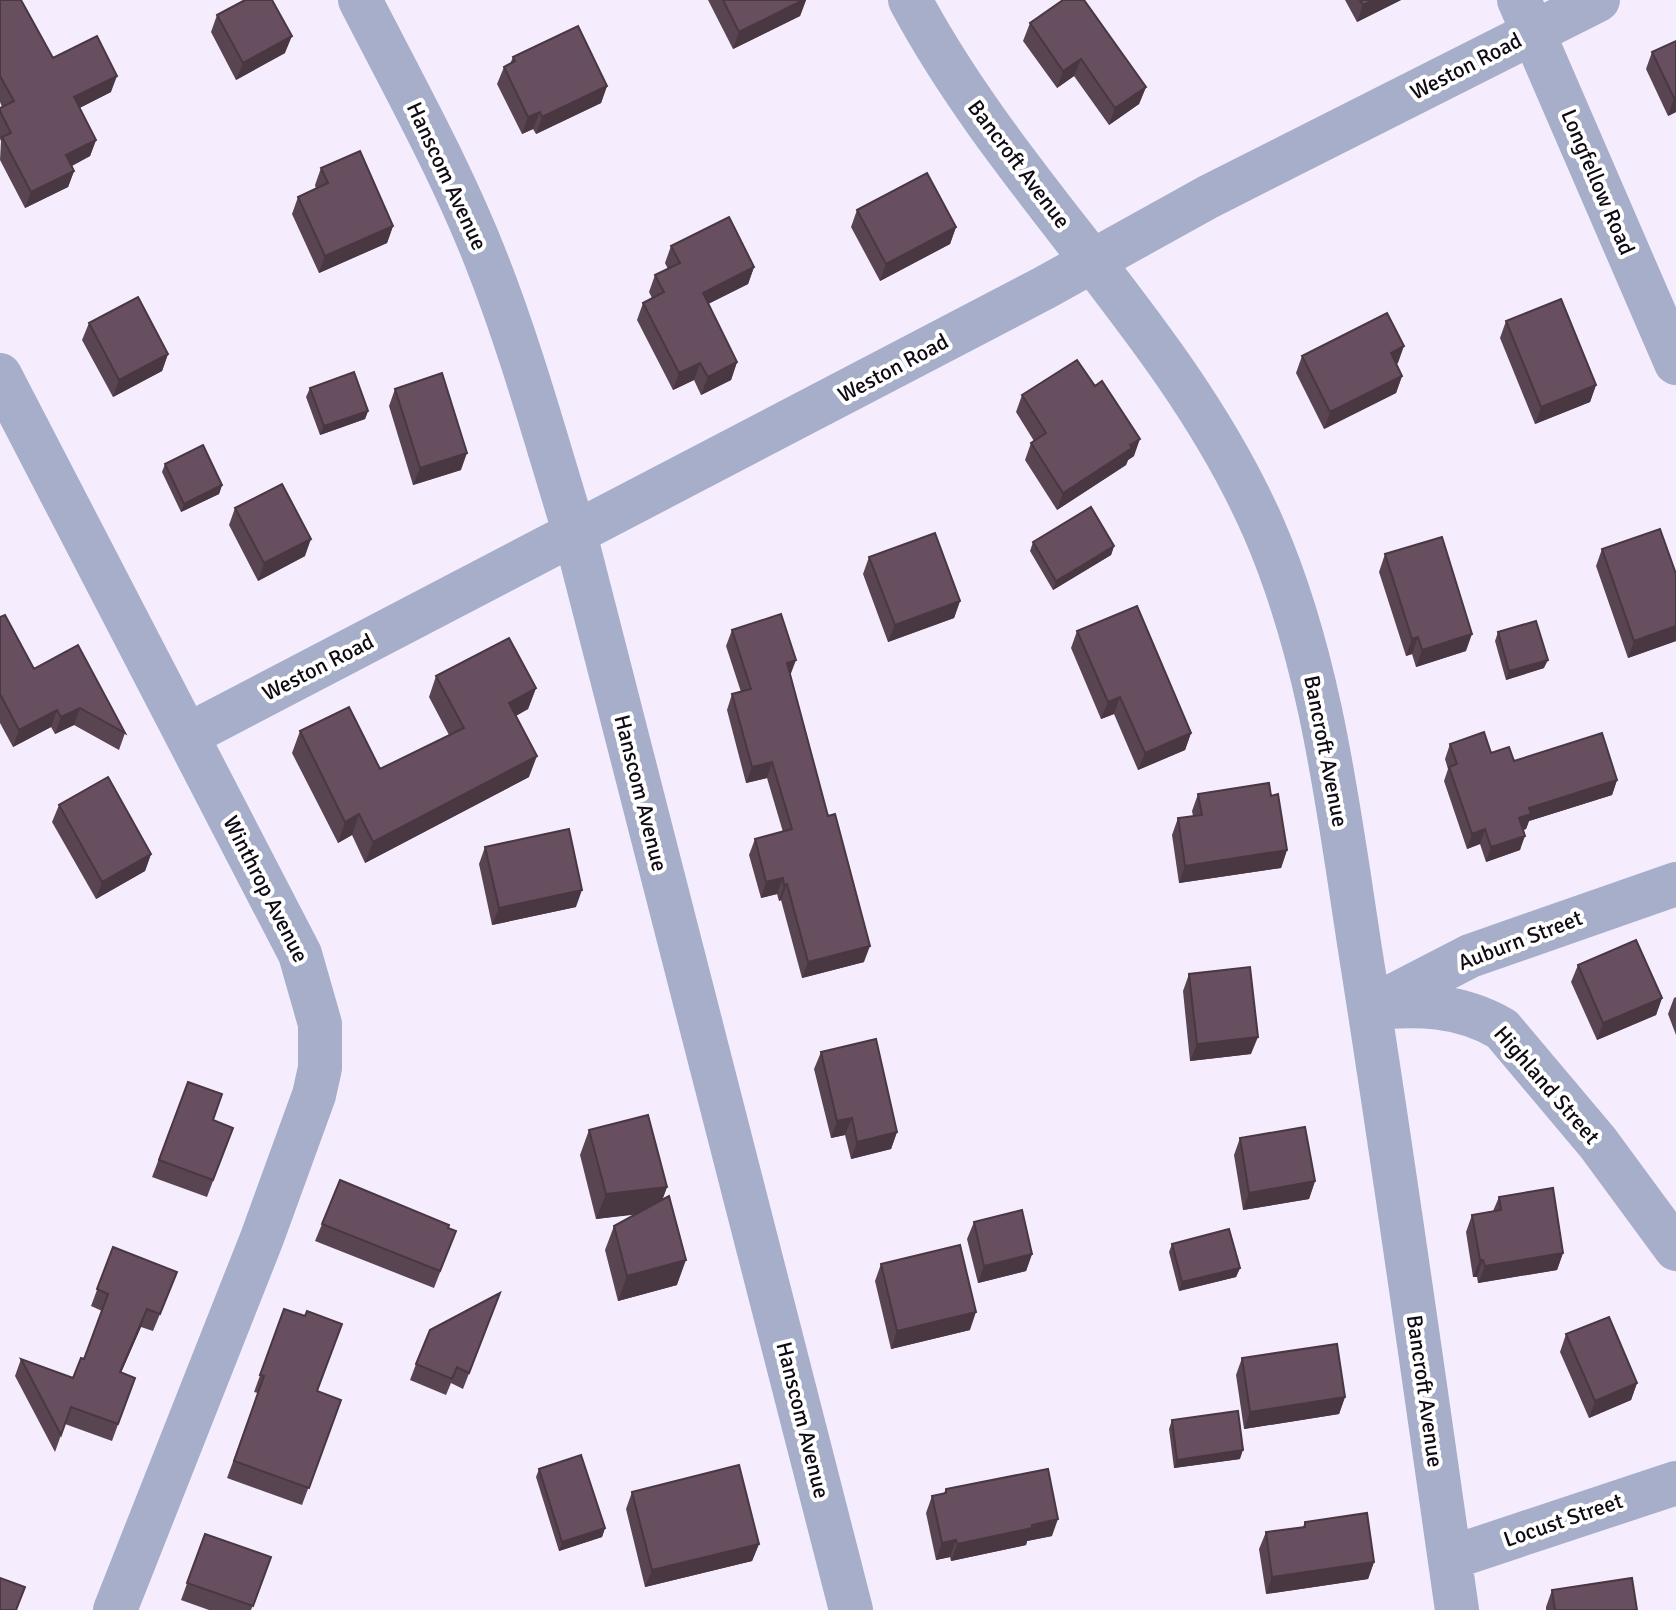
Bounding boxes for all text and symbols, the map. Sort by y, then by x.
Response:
street label: Weston Road [1406,26,1526,106]
street label: Bancroft Avenue [962,94,1076,234]
street label: Hanscom Avenue [401,98,493,254]
street label: Longfellow Road [1555,105,1641,259]
street label: Weston Road [833,328,953,408]
street label: Weston Road [258,627,378,707]
street label: Bancroft Avenue [1298,673,1354,829]
street label: Hanscom Avenue [608,712,674,874]
street label: Winthrop Avenue [217,811,315,967]
street label: Auburn Street [1454,904,1586,976]
street label: Highland Street [1488,1020,1606,1150]
street label: Bancroft Avenue [1401,1313,1449,1469]
street label: Hanscom Avenue [770,1339,836,1501]
street label: Locust Street [1500,1487,1626,1553]

